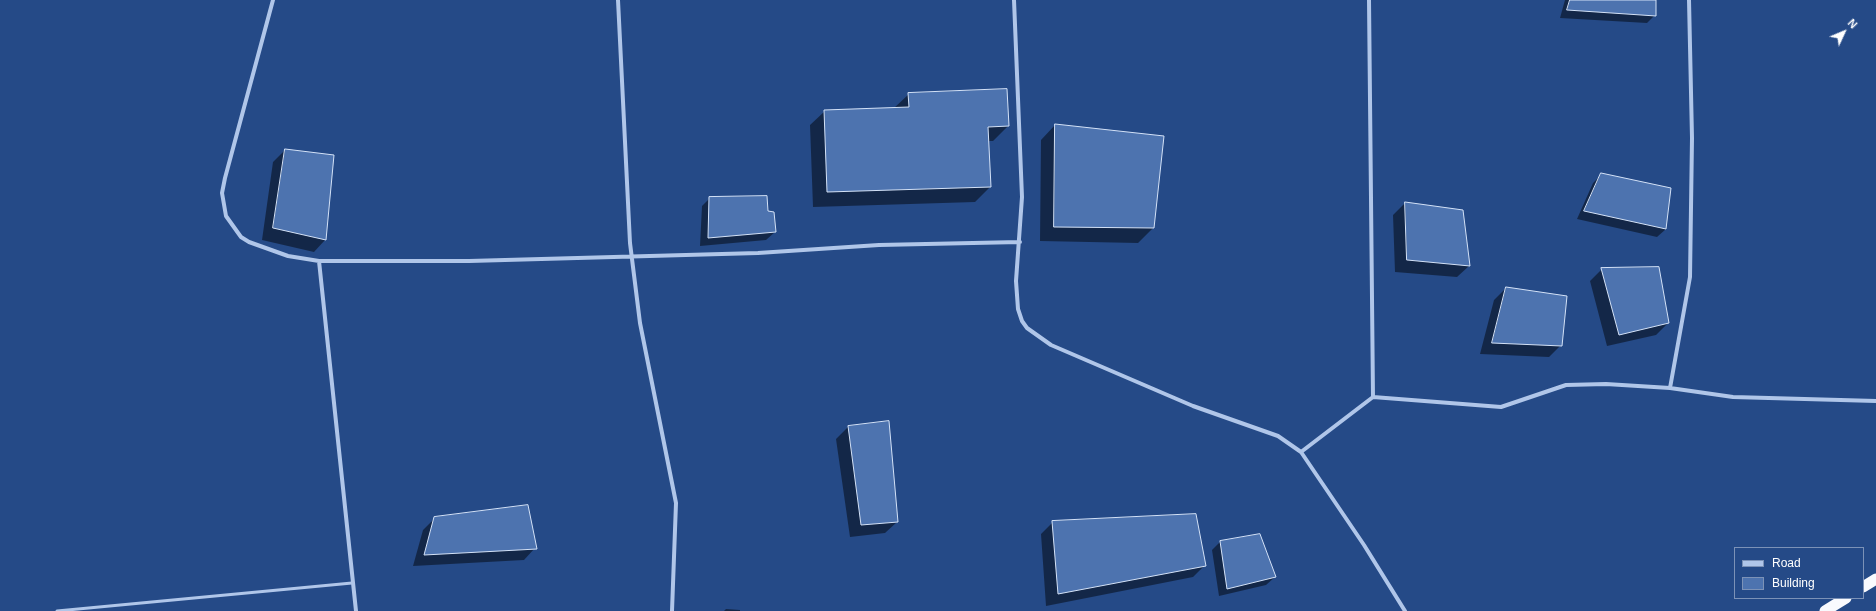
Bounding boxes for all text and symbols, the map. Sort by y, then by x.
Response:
north arrow [1824,12,1864,52]
text: N [1846,17,1860,31]
legend [1734,547,1864,599]
text: Road [1772,556,1801,570]
text: Building [1772,576,1815,590]

